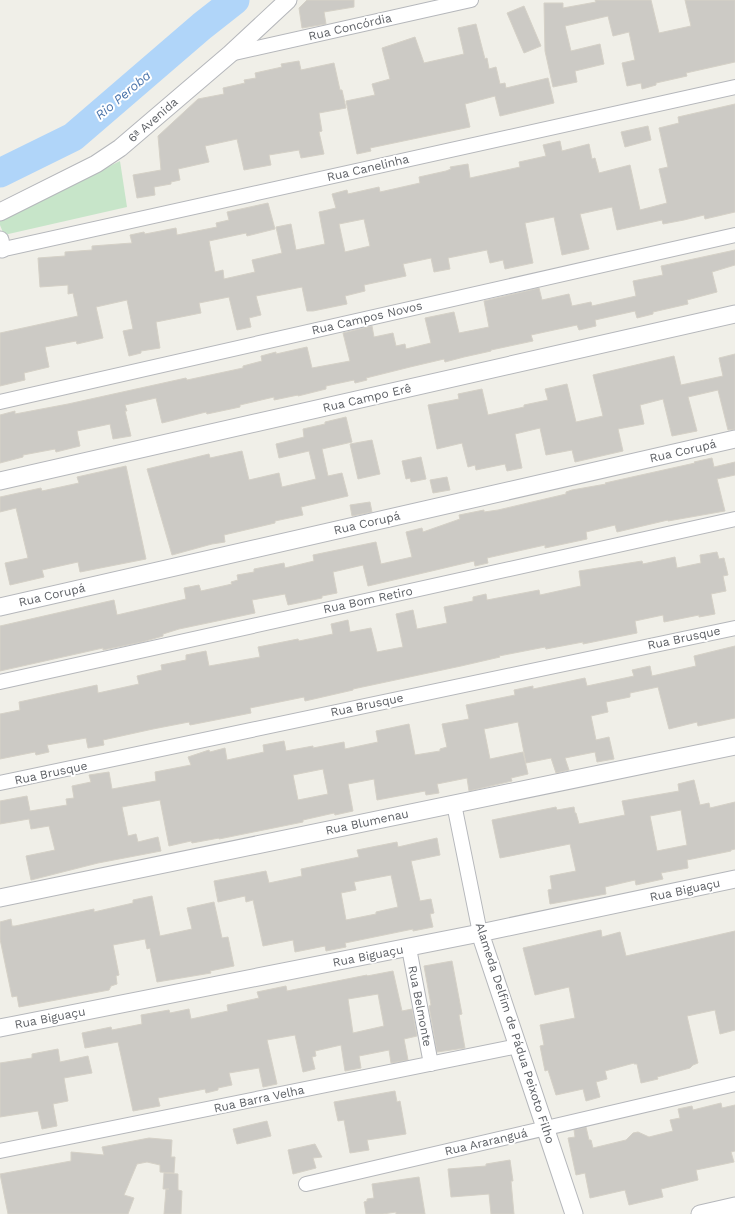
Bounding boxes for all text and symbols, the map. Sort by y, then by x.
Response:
street label: Rua Concórdia [307,11,393,43]
water label: Rio Peroba [92,68,154,122]
street label: 6ª Avenida [125,95,181,145]
street label: Rua Canelinha [326,152,411,184]
street label: Rua Campos Novos [310,298,424,338]
street label: Rua Campo Erê [321,381,413,415]
street label: Rua Corupá [648,436,718,465]
street label: Rua Corupá [332,508,402,537]
street label: Rua Corupá [17,580,87,609]
street label: Rua Bom Retiro [322,584,414,616]
street label: Rua Brusque [646,623,722,653]
street label: Rua Brusque [329,690,405,720]
street label: Rua Brusque [13,758,89,788]
street label: Rua Blumenau [324,806,410,838]
street label: Rua Biguaçu [649,876,721,904]
street label: Alameda Delfim de Pádua Peixoto Filho [473,921,557,1145]
street label: Rua Biguaçu [332,942,404,970]
street label: Rua Belmonte [405,964,435,1048]
street label: Rua Biguaçu [14,1004,86,1032]
street label: Rua Barra Velha [212,1083,306,1115]
street label: Rua Araranguá [443,1126,529,1158]

